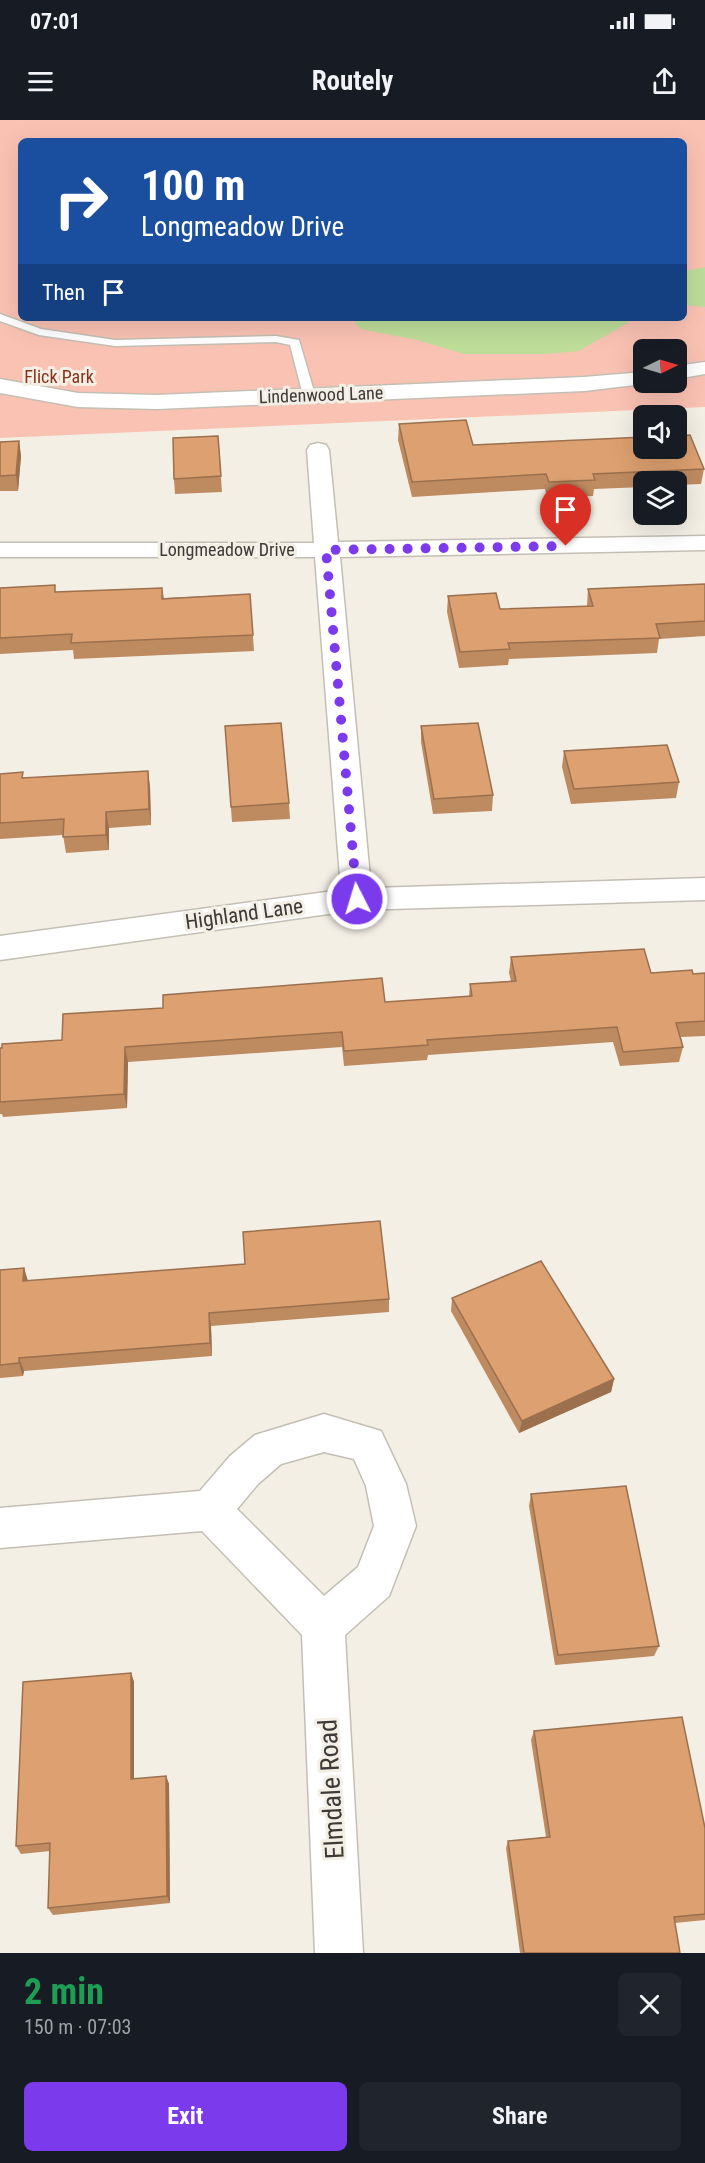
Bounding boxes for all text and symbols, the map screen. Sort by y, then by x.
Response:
text: 07:01 [30,9,81,34]
icon: menu [24,65,57,98]
text: Routely [312,65,393,97]
icon: share [648,65,681,98]
text: 100 m [141,161,246,210]
icon: right [42,162,120,240]
text: Longmeadow Drive [141,211,344,243]
icon: arrive [97,276,130,309]
text: Then [42,280,85,305]
north arrow [633,339,687,393]
map controls [633,339,687,525]
park label: Flick Park [24,366,94,387]
street label: Lindenwood Lane [258,382,384,407]
button: sound [633,405,687,459]
button: layers [633,471,687,525]
pin [540,484,591,546]
icon: arrive [549,493,582,526]
street label: Longmeadow Drive [159,539,295,560]
position arrow [325,867,389,931]
street label: Highland Lane [184,894,305,934]
street label: Elmdale Road [312,1718,350,1860]
text: 2 min [24,1971,104,2013]
button: close [618,1973,681,2036]
text: 150 m · 07:03 [24,2015,131,2039]
button: Exit [24,2082,347,2151]
button: Share [359,2082,681,2151]

